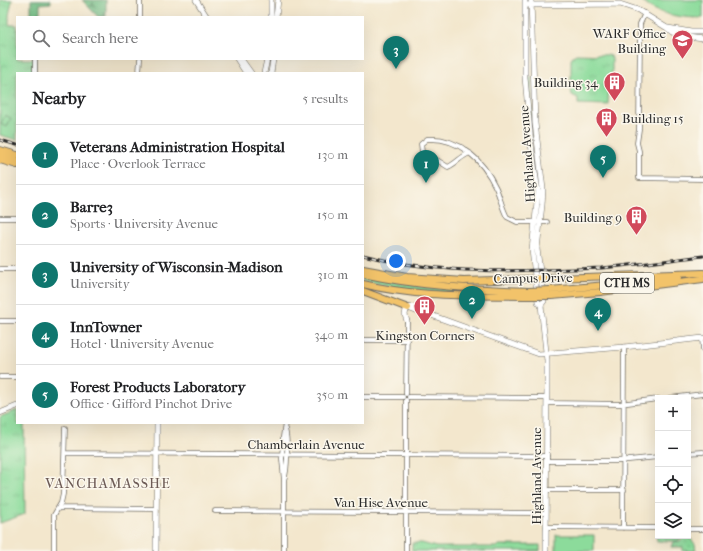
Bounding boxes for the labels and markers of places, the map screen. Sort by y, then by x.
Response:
place label: WARF Office Building [592,26,667,56]
school or university icon: WARF Office Building [669,27,695,60]
pin: 3 [383,36,409,69]
building icon: Building 34 [601,69,627,102]
place label: Building 34 [534,75,598,90]
building icon: Building 15 [593,105,619,138]
place label: Building 15 [622,111,684,126]
pin: 5 [590,145,616,178]
pin: 1 [413,150,439,183]
building icon: Building 9 [624,204,650,237]
place label: Building 9 [564,210,622,225]
pin: 2 [459,286,485,319]
building icon: Kingston Corners [412,294,438,327]
pin: 4 [585,298,611,331]
place label: Kingston Corners [375,328,475,343]

